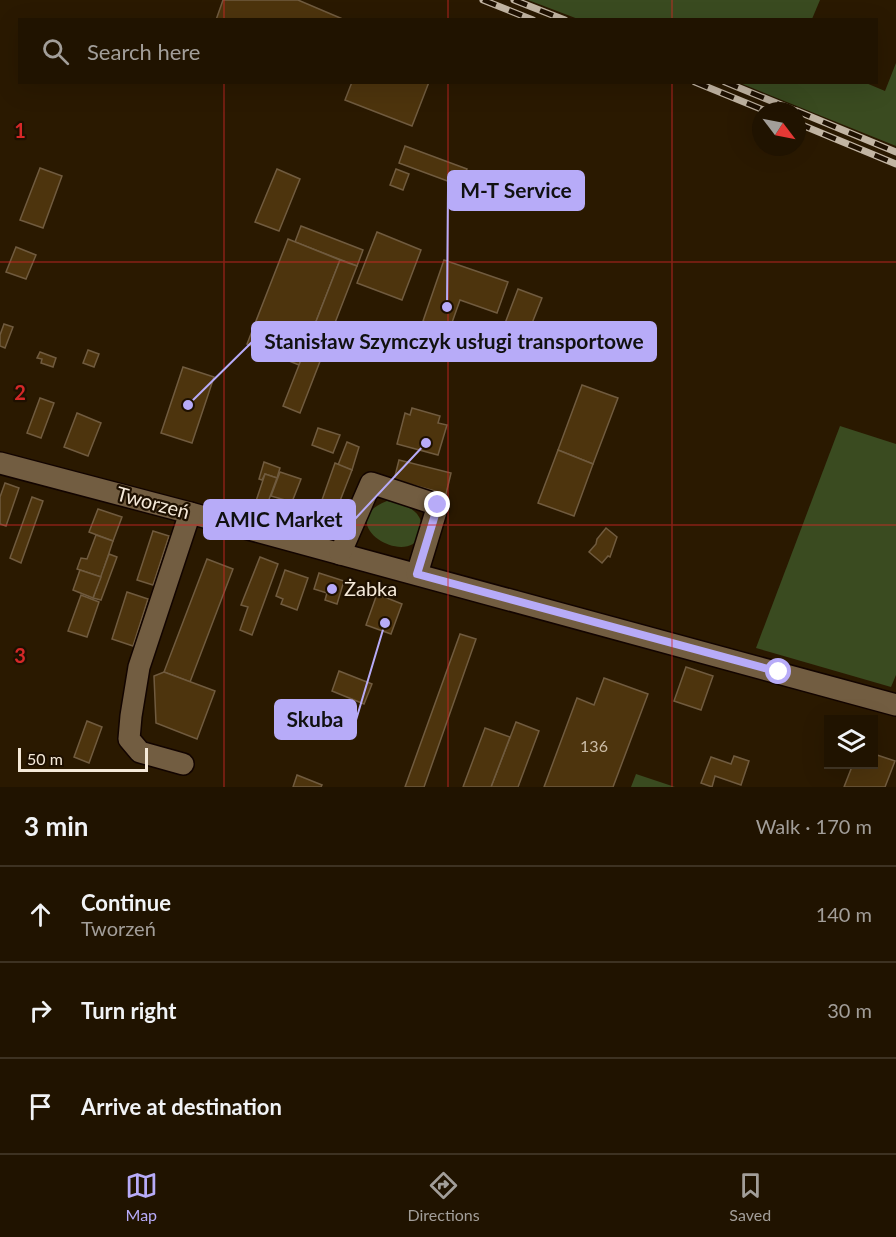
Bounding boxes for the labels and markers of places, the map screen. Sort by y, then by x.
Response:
callout: M-T Service [448,171,584,210]
callout: Stanisław Szymczyk usługi transportowe [252,322,656,361]
callout: AMIC Market [204,500,355,539]
place label: Żabka [344,576,397,600]
marker: Żabka [325,582,339,596]
callout: Skuba [275,700,356,739]

